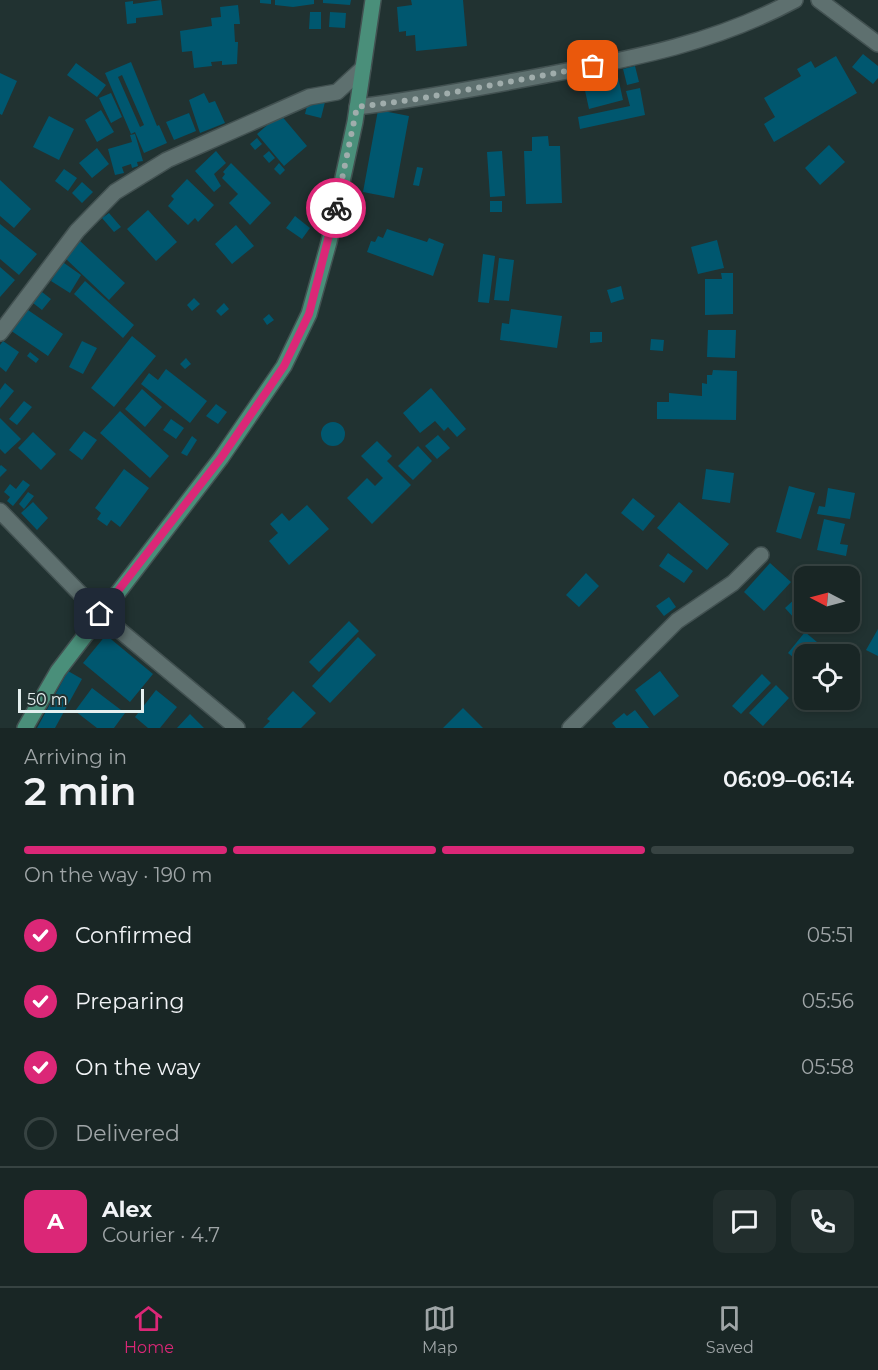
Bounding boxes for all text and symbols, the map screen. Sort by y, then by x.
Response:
pin [567,40,618,91]
icon: bag [576,49,609,82]
courier [306,178,366,238]
icon: bike [320,192,353,225]
north arrow [794,566,860,632]
map controls [794,566,860,710]
pin [74,588,125,639]
icon: home [83,597,116,630]
button: locate [794,644,860,710]
scale bar [18,686,144,714]
text: 50 m [27,690,68,709]
text: Arriving in [24,745,127,769]
text: 06:09–06:14 [723,766,854,793]
text: 2 min [24,767,137,815]
text: On the way · 190 m [24,863,213,887]
icon: check [24,919,57,952]
text: Confirmed [75,922,192,949]
text: 05:51 [807,923,854,947]
icon: check [24,985,57,1018]
text: Preparing [75,988,184,1015]
text: 05:56 [802,989,854,1013]
icon: check [24,1051,57,1084]
text: On the way [75,1054,200,1081]
text: 05:58 [801,1055,854,1079]
text: Delivered [75,1120,180,1147]
button: chat [713,1190,776,1253]
button: phone [791,1190,854,1253]
text: Alex [102,1196,152,1223]
text: A [47,1208,64,1235]
text: Courier · 4.7 [102,1223,220,1247]
tab: Home [124,1302,174,1357]
tab: Map [422,1302,458,1357]
tab: Saved [706,1302,754,1357]

